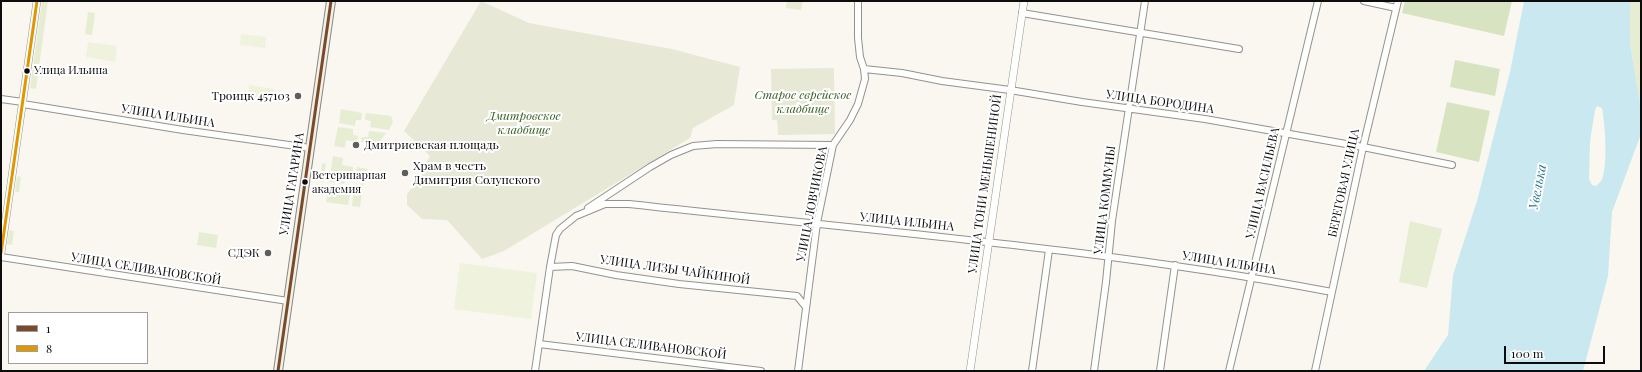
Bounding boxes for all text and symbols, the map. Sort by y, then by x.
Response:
place label: Улица Ильина [34,64,108,78]
marker: Улица Ильина [22,66,32,76]
street label: УЛИЦА БОРОДИНА [1105,87,1215,117]
park label: Старое еврейское кладбище [754,88,852,116]
place label: Троицк 457103 [211,89,290,103]
marker: Троицк 457103 [293,91,303,101]
street label: УЛИЦА ТОНИ МЕНЬШЕНИНОЙ [965,94,1005,274]
street label: УЛИЦА ИЛЬИНА [120,101,216,131]
park label: Дмитровское кладбище [487,109,561,137]
street label: УЛИЦА ВАСИЛЬЕВА [1243,126,1283,240]
street label: БЕРЕГОВАЯ УЛИЦА [1325,127,1363,239]
street label: УЛИЦА ГАГАРИНА [277,132,307,236]
place label: Дмитриевская площадь [364,138,499,152]
marker: Дмитриевская площадь [351,140,361,150]
street label: УЛИЦА ЛОВЧИКОВА [794,145,830,263]
street label: УЛИЦА КОММУНЫ [1091,145,1119,255]
place label: Храм в честь Димитрия Солунского [413,159,540,187]
water label: Увелька [1526,163,1550,211]
marker: Храм в честь Димитрия Солунского [400,168,410,178]
place label: Ветеринарная академия [312,169,386,195]
marker: Ветеринарная академия [300,177,310,187]
street label: УЛИЦА ИЛЬИНА [859,210,955,234]
place label: СДЭК [228,246,260,260]
marker: СДЭК [263,248,273,258]
street label: УЛИЦА ИЛЬИНА [1181,248,1277,278]
street label: УЛИЦА СЕЛИВАНОВСКОЙ [70,250,222,288]
street label: УЛИЦА ЛИЗЫ ЧАЙКИНОЙ [599,252,751,288]
legend [8,312,148,364]
text: 1 [46,320,50,336]
street label: УЛИЦА СЕЛИВАНОВСКОЙ [575,330,727,362]
scale bar [1506,338,1607,364]
text: 8 [46,340,52,356]
text: 100 m [1511,345,1543,361]

